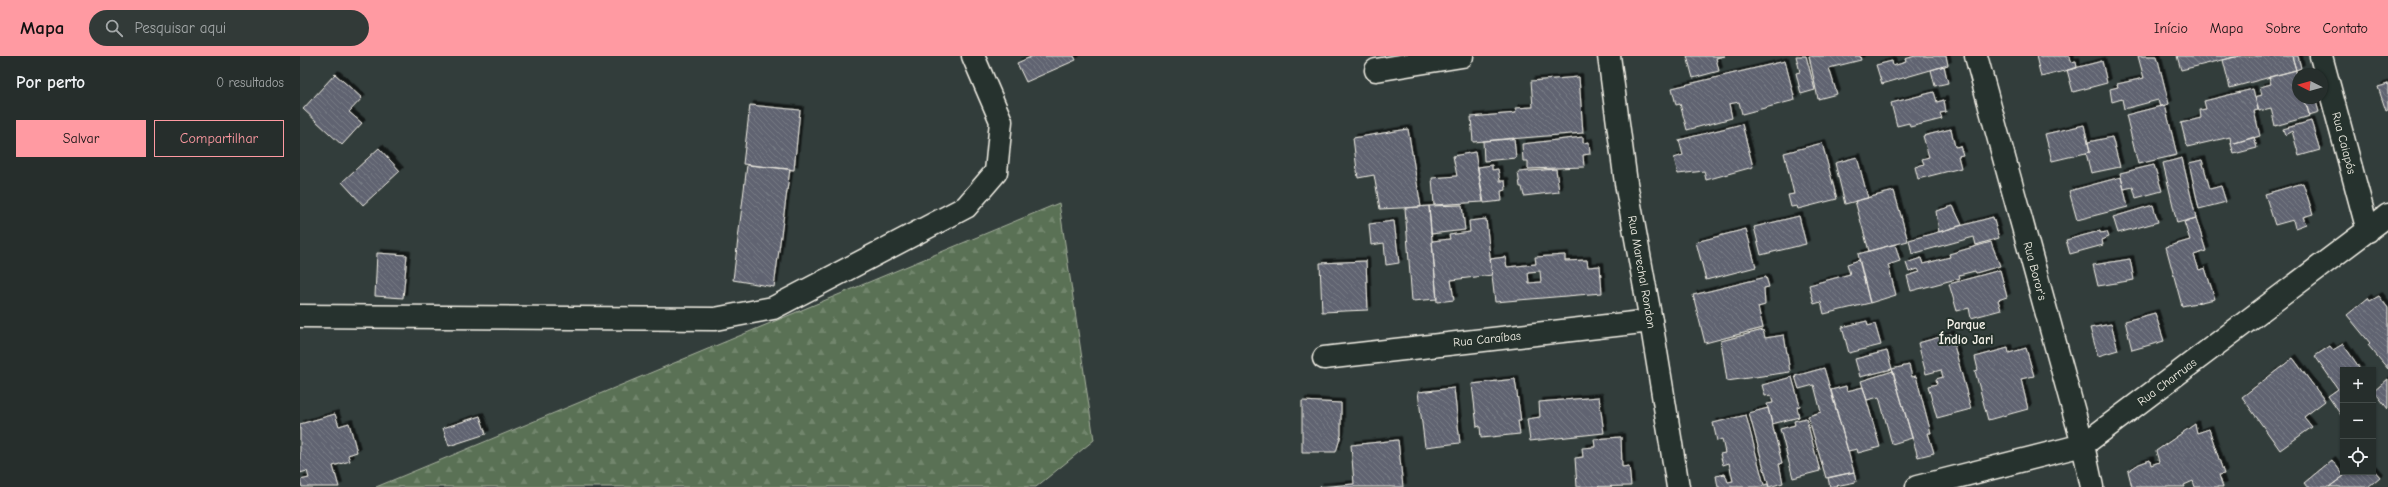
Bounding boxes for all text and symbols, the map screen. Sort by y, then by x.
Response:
search box [89,10,369,46]
text: Mapa [20,17,65,39]
icon: search [103,17,125,39]
text: Pesquisar aqui [135,19,226,37]
text: Início [2154,20,2188,37]
text: Mapa [2210,20,2243,37]
text: Sobre [2265,20,2300,37]
text: Contato [2322,20,2368,37]
north arrow [2292,68,2328,104]
text: Por perto [16,73,85,92]
text: 0 resultados [216,75,284,90]
street label: Rua Caiapós [2329,110,2359,176]
button: Salvar [16,120,146,157]
button: Compartilhar [154,120,284,157]
street label: Rua Marechal Rondon [1625,214,1659,330]
street label: Rua Boror's [2020,240,2050,302]
district label: Parque Índio Jari [1939,317,1993,347]
street label: Rua Caraíbas [1452,328,1522,350]
street label: Rua Charruas [2135,355,2199,409]
map controls [2340,367,2376,475]
button: + [2340,367,2376,403]
button: − [2340,403,2376,439]
button: locate [2340,439,2376,475]

